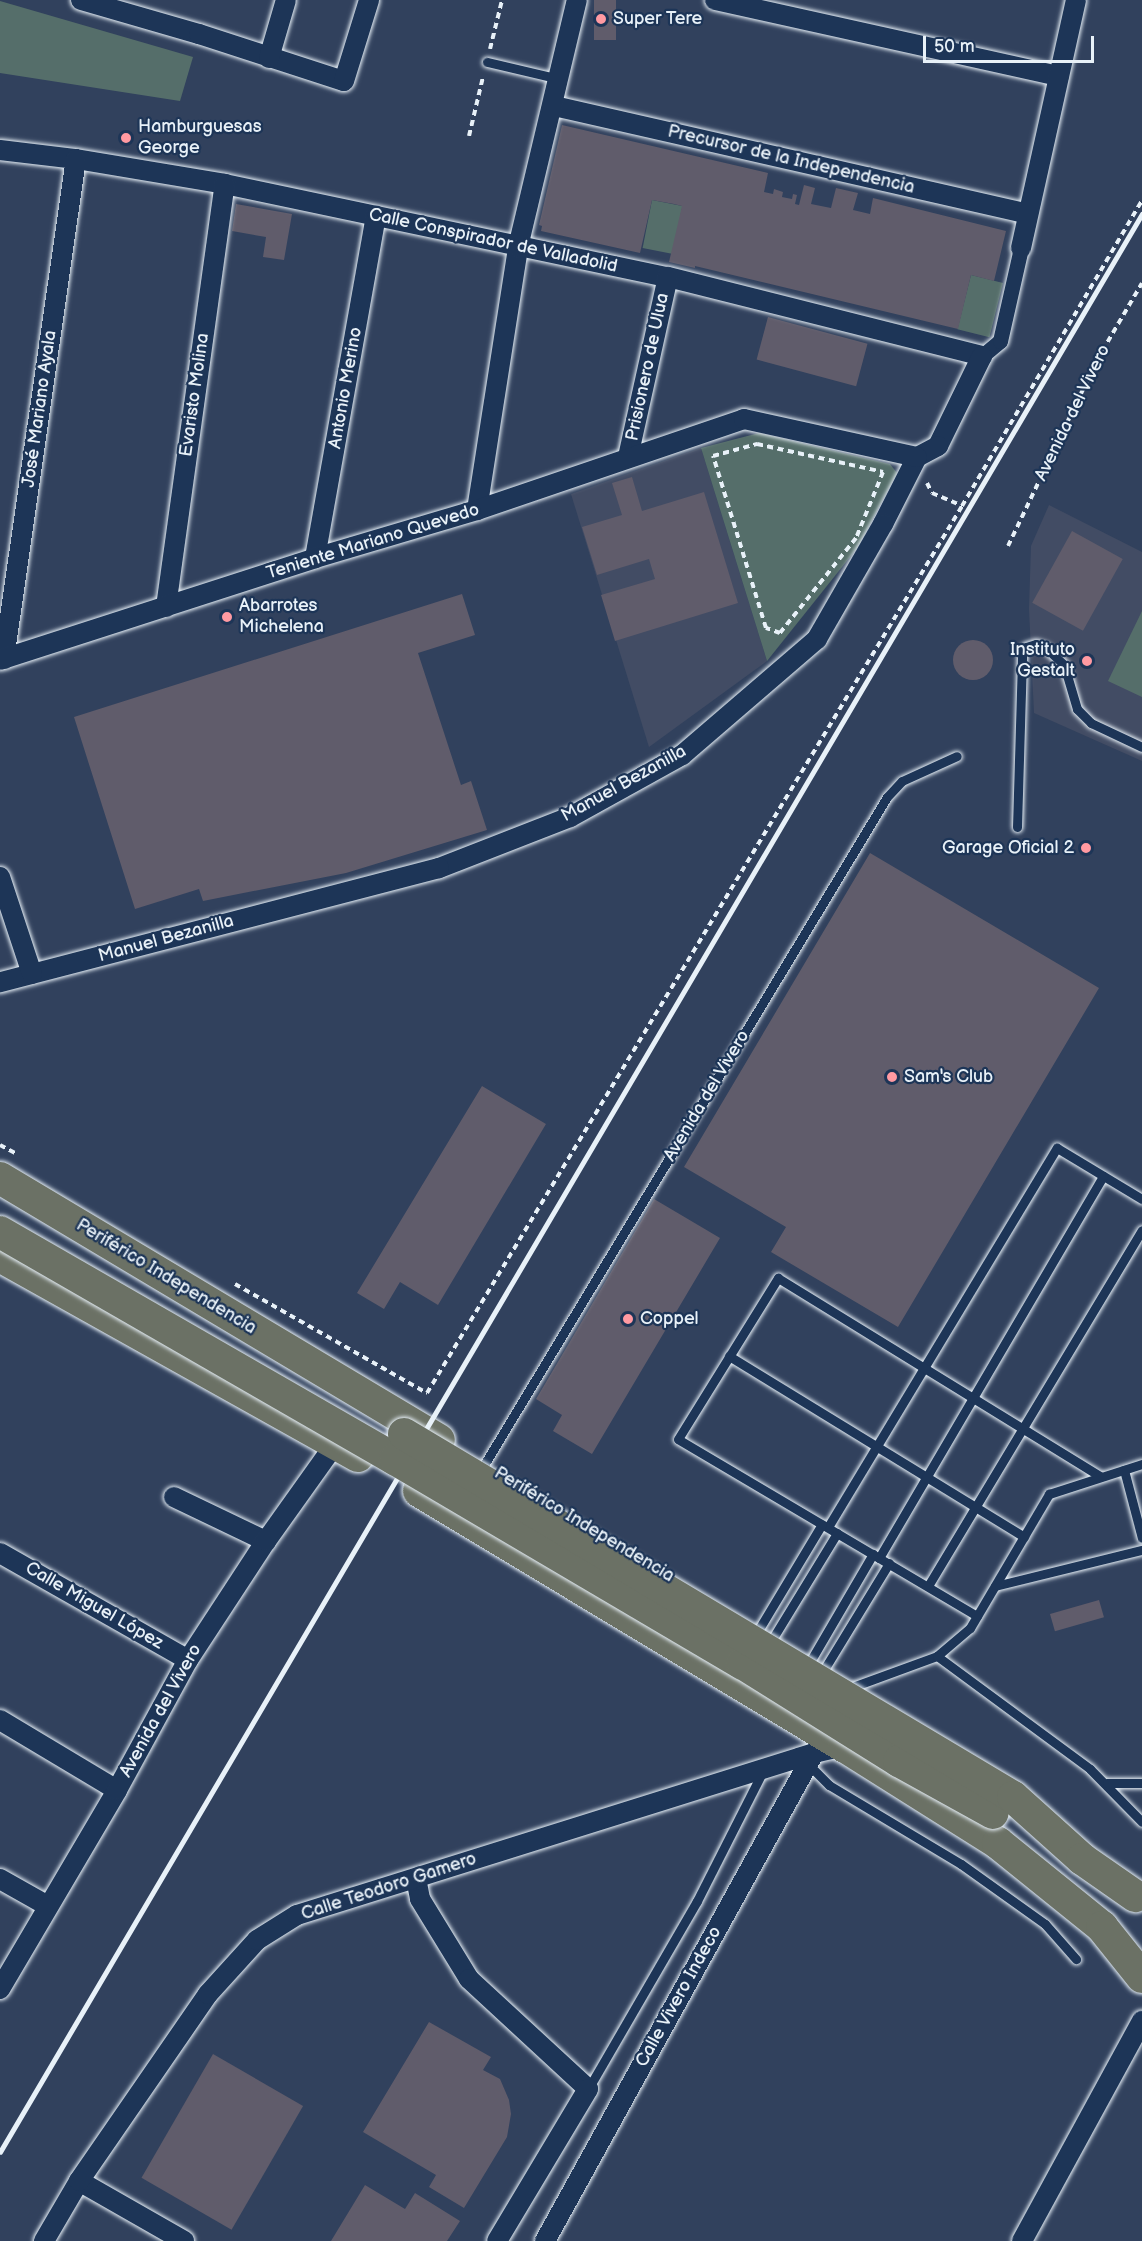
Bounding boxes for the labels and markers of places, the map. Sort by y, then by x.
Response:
place label: Super Tere [613,8,703,30]
marker: Super Tere [594,12,608,26]
place label: Hamburguesas George [138,117,262,160]
marker: Hamburguesas George [119,131,133,145]
place label: Abarrotes Michelena [239,596,324,638]
marker: Abarrotes Michelena [220,610,234,624]
place label: Instituto Gestalt [1010,640,1075,682]
marker: Instituto Gestalt [1080,654,1094,668]
place label: Garage Oficial 2 [942,837,1074,859]
marker: Garage Oficial 2 [1079,841,1093,855]
place label: Sam's Club [904,1066,993,1088]
marker: Sam's Club [885,1070,899,1084]
place label: Coppel [640,1308,699,1330]
marker: Coppel [621,1312,635,1326]

